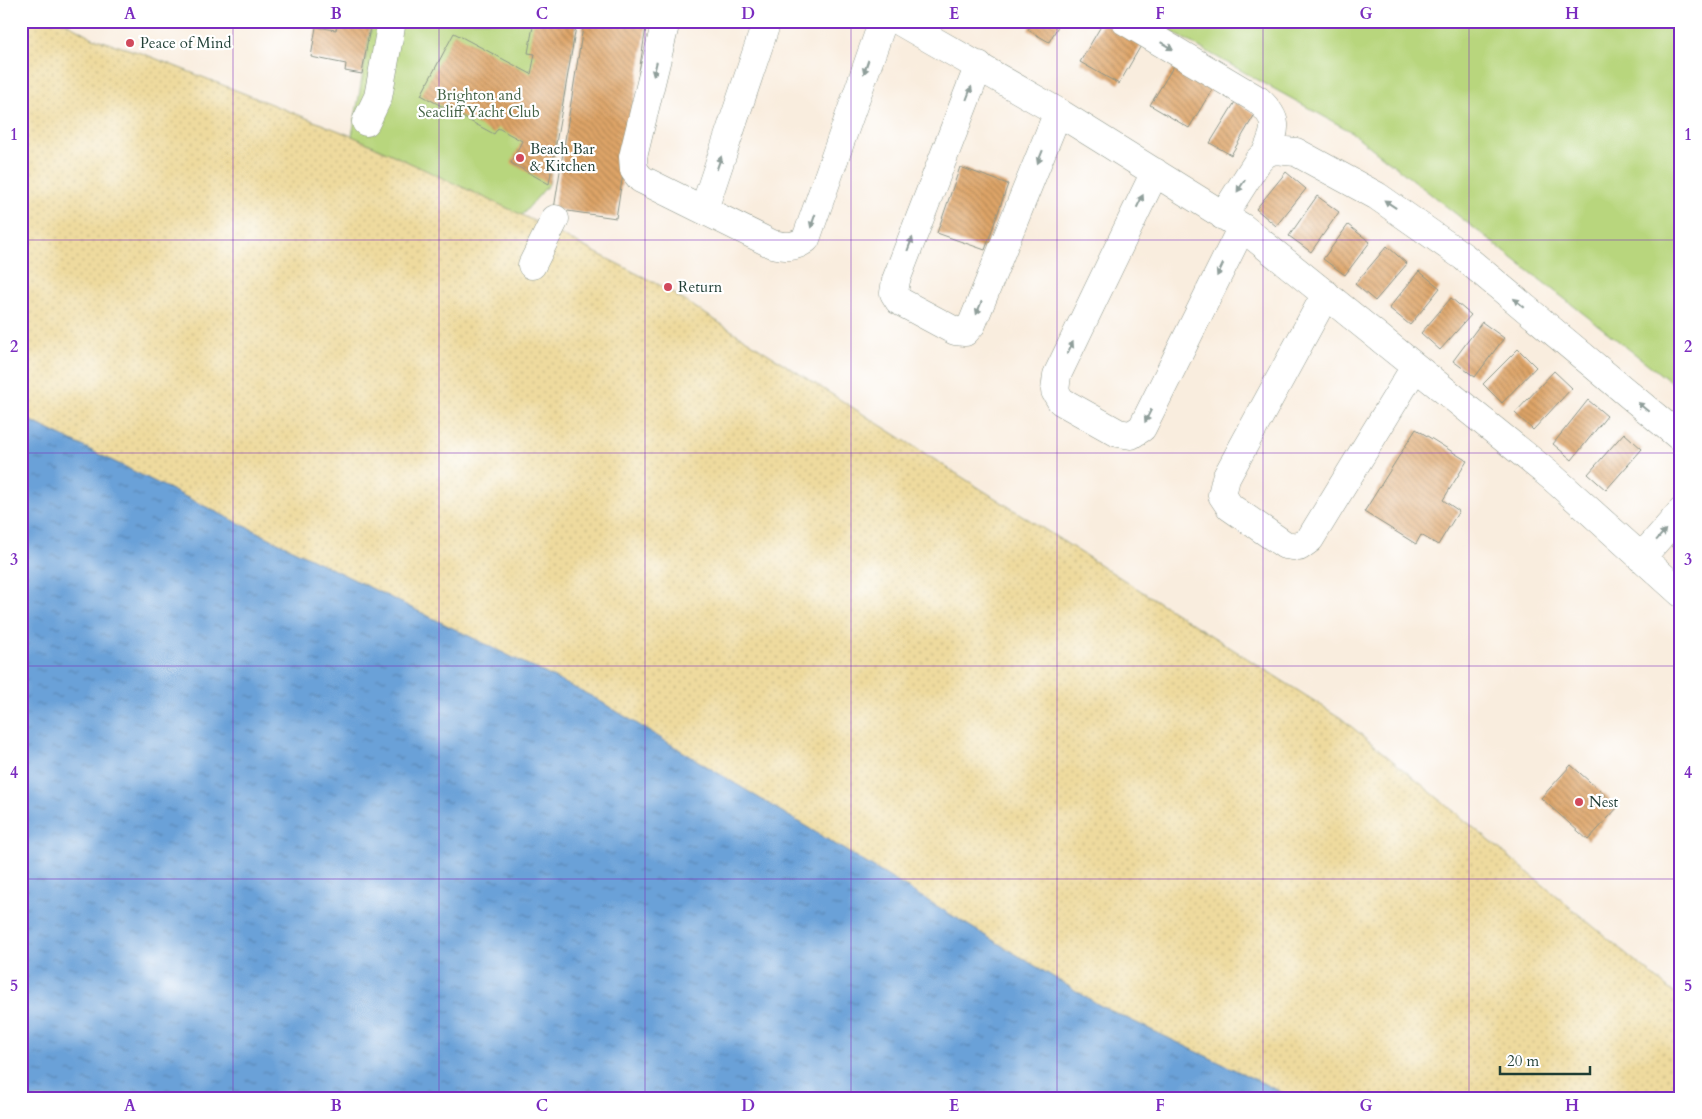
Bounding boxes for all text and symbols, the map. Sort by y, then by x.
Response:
text: A [124,3,136,25]
text: B [330,3,342,25]
text: C [536,3,548,25]
text: D [741,3,755,25]
text: E [949,3,959,25]
text: F [1155,3,1165,25]
text: G [1359,3,1373,25]
text: H [1565,3,1579,25]
place label: Peace of Mind [140,33,231,53]
marker: Peace of Mind [124,37,136,49]
one-way arrow [1159,42,1174,50]
one-way arrow [862,60,870,75]
one-way arrow [651,61,659,76]
park label: Brighton and Seacliff Yacht Club [418,85,540,122]
one-way arrow [965,86,973,100]
text: 1 [10,124,18,146]
text: 1 [1684,124,1692,146]
place label: Beach Bar & Kitchen [530,139,596,176]
one-way arrow [1036,150,1044,165]
marker: Beach Bar & Kitchen [514,152,526,164]
one-way arrow [716,155,723,170]
one-way arrow [1237,180,1246,193]
one-way arrow [1136,194,1145,209]
one-way arrow [1383,199,1396,209]
one-way arrow [808,213,816,228]
one-way arrow [906,237,914,251]
one-way arrow [1216,263,1224,278]
place label: Return [678,277,723,297]
marker: Return [662,281,674,293]
one-way arrow [1513,297,1525,309]
one-way arrow [975,301,983,316]
text: 2 [10,336,18,358]
text: 2 [1684,336,1692,358]
one-way arrow [1066,341,1074,355]
one-way arrow [1638,401,1650,413]
one-way arrow [1144,409,1152,423]
one-way arrow [1655,529,1667,541]
text: 3 [10,549,18,571]
text: 3 [1684,549,1692,571]
text: 4 [10,762,18,784]
text: 4 [1684,762,1692,784]
place label: Nest [1589,792,1619,812]
marker: Nest [1573,796,1585,808]
text: 5 [10,975,18,997]
text: 5 [1684,975,1692,997]
scale bar [1500,1044,1590,1076]
text: 20 m [1507,1051,1539,1071]
text: A [124,1095,136,1117]
text: B [330,1095,342,1117]
text: C [536,1095,548,1117]
text: D [741,1095,755,1117]
text: E [949,1095,959,1117]
text: F [1155,1095,1165,1117]
text: G [1359,1095,1373,1117]
text: H [1565,1095,1579,1117]

